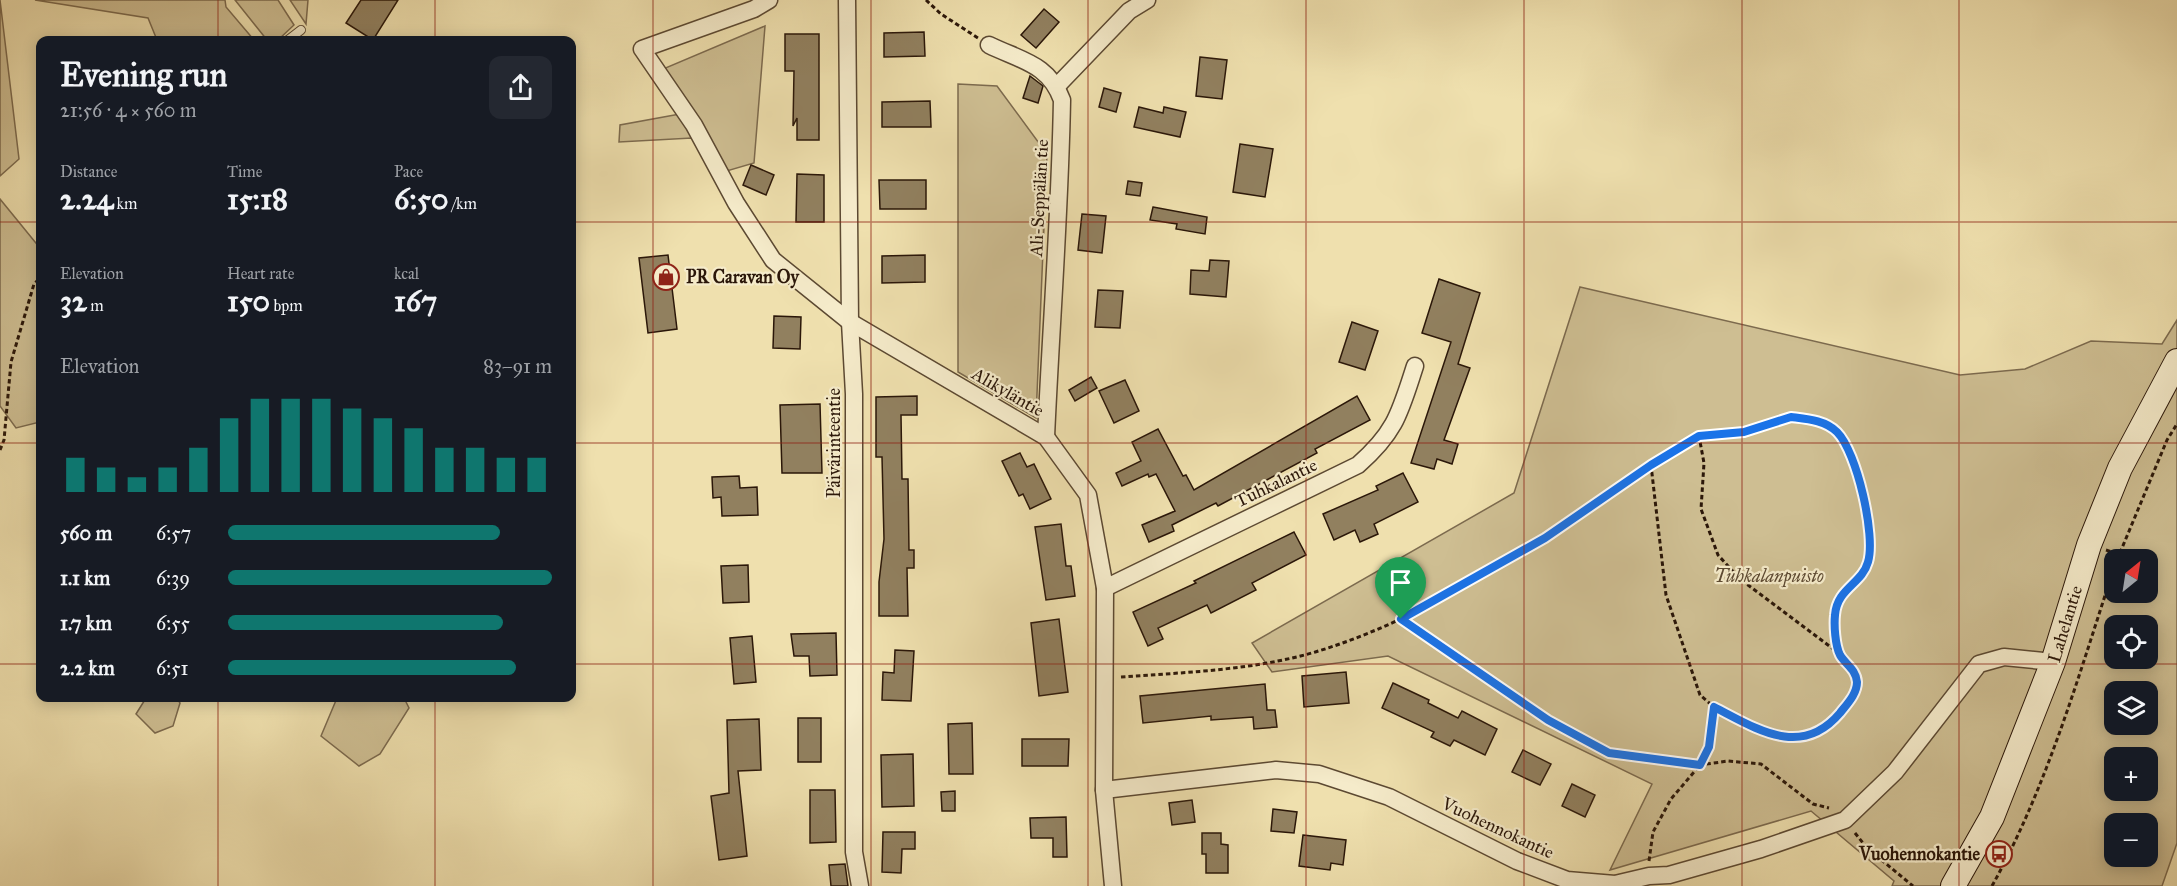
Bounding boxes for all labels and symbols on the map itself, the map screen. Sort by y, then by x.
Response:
street label: Ali-Seppälän tie [1025,139,1053,258]
shop icon: PR Caravan Oy [651,262,681,292]
place label: PR Caravan Oy [686,266,800,289]
street label: Alikyläntie [967,362,1048,421]
street label: Päivärinteentie [823,388,845,498]
street label: Tuhkalantie [1231,454,1321,512]
north arrow [2104,549,2158,603]
pin [1375,557,1426,619]
park label: Tuhkalanpuisto [1714,565,1824,588]
street label: Lahelantie [2043,583,2087,665]
street label: Vuohennokantie [1438,792,1558,864]
bus stop icon: Vuohennokantie [1984,839,2014,869]
place label: Vuohennokantie [1858,843,1980,865]

